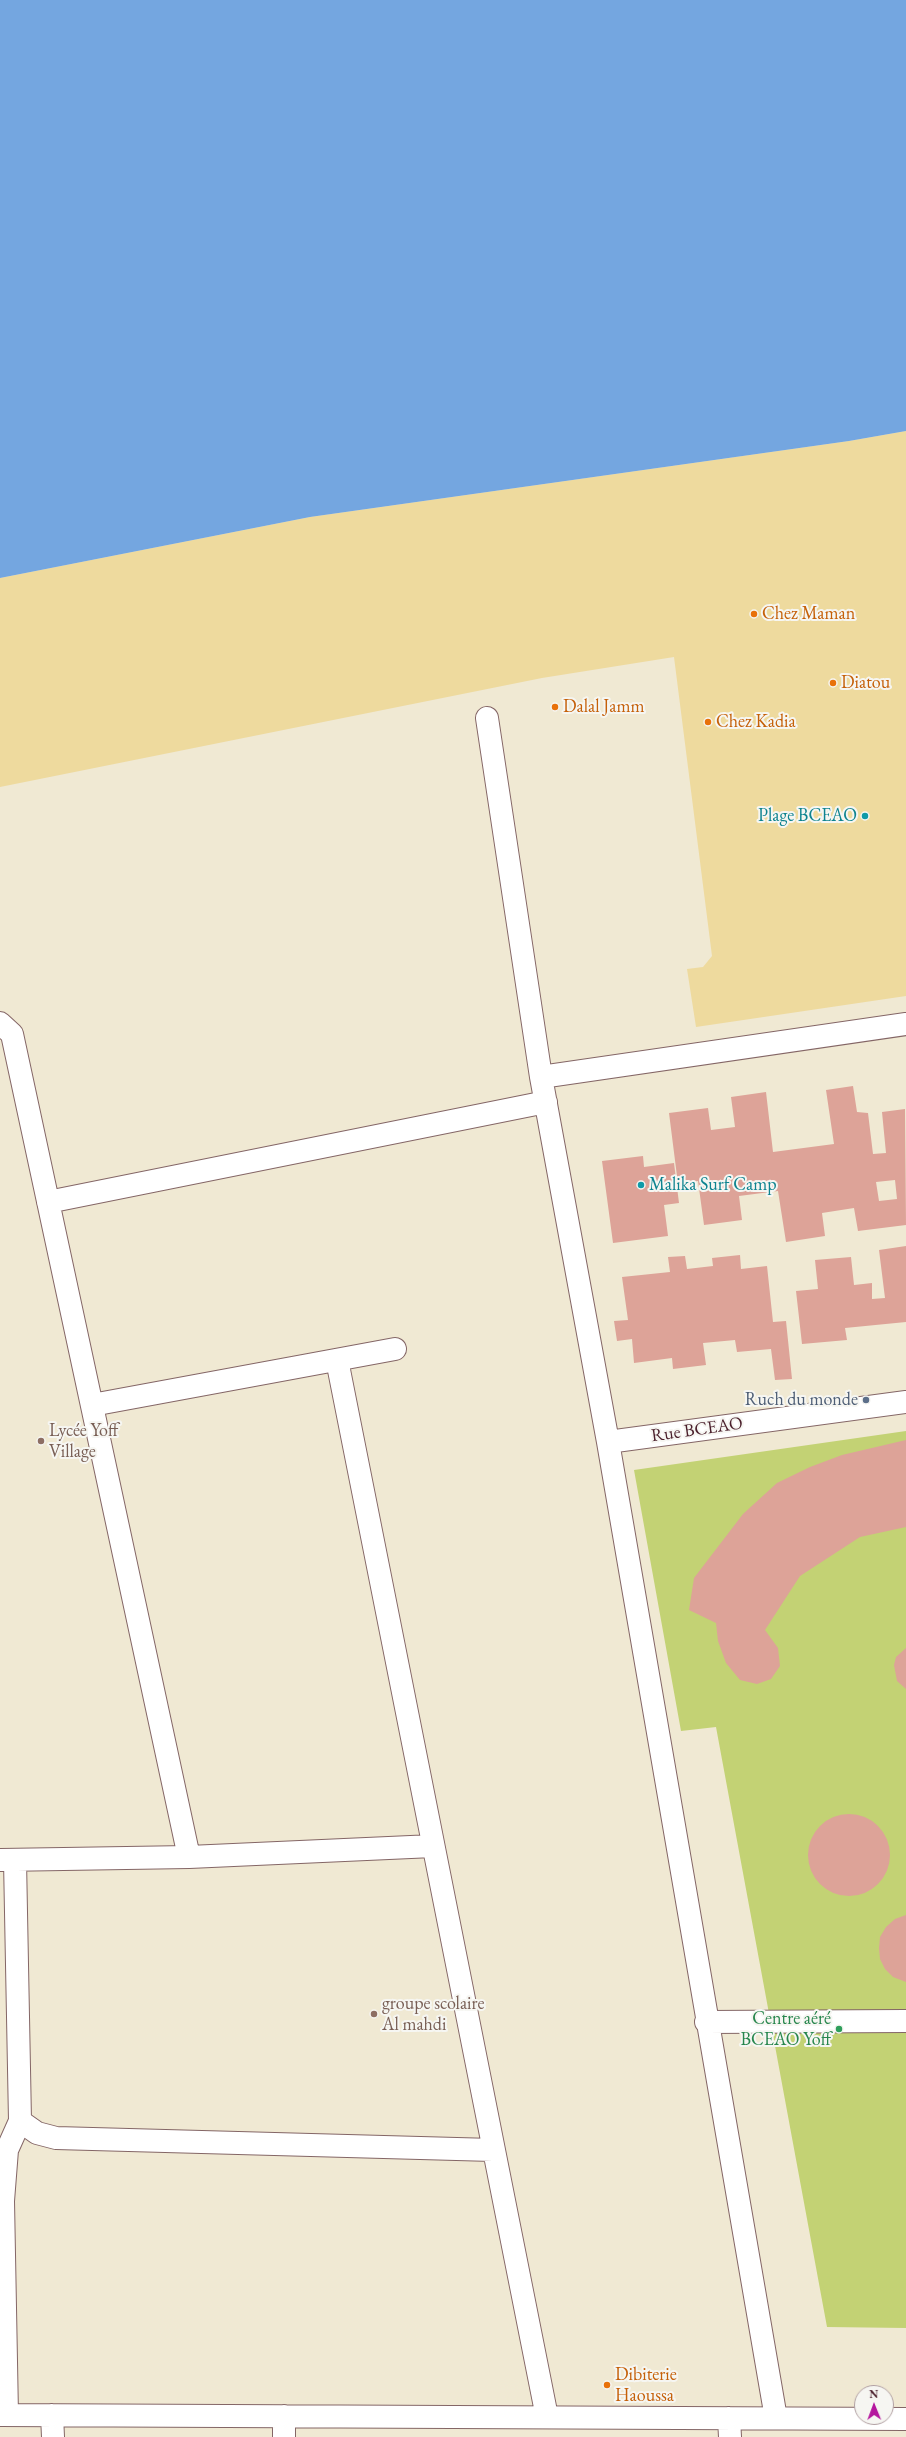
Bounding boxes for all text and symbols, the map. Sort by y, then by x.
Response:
place label: Chez Maman [762,603,855,625]
marker: Chez Maman [749,609,759,619]
place label: Diatou [841,672,890,694]
marker: Diatou [828,678,838,688]
place label: Dalal Jamm [563,696,644,718]
marker: Dalal Jamm [550,702,560,712]
place label: Chez Kadia [716,711,796,733]
marker: Chez Kadia [703,717,713,727]
place label: Plage BCEAO [758,805,857,827]
marker: Plage BCEAO [860,811,870,821]
place label: Malika Surf Camp [649,1174,776,1196]
marker: Malika Surf Camp [636,1180,646,1190]
place label: Ruch du monde [745,1389,858,1411]
marker: Ruch du monde [861,1395,871,1405]
street label: Rue BCEAO [650,1413,744,1447]
place label: Lycée Yoff Village [49,1420,118,1462]
marker: Lycée Yoff Village [36,1436,46,1446]
place label: groupe scolaire Al mahdi [382,1993,485,2036]
place label: Centre aéré BCEAO Yoff [740,2008,831,2050]
marker: groupe scolaire Al mahdi [369,2009,379,2019]
marker: Centre aéré BCEAO Yoff [834,2024,844,2034]
place label: Dibiterie Haoussa [615,2364,677,2406]
marker: Dibiterie Haoussa [602,2380,612,2390]
north arrow [854,2385,894,2425]
text: N [869,2387,878,2401]

